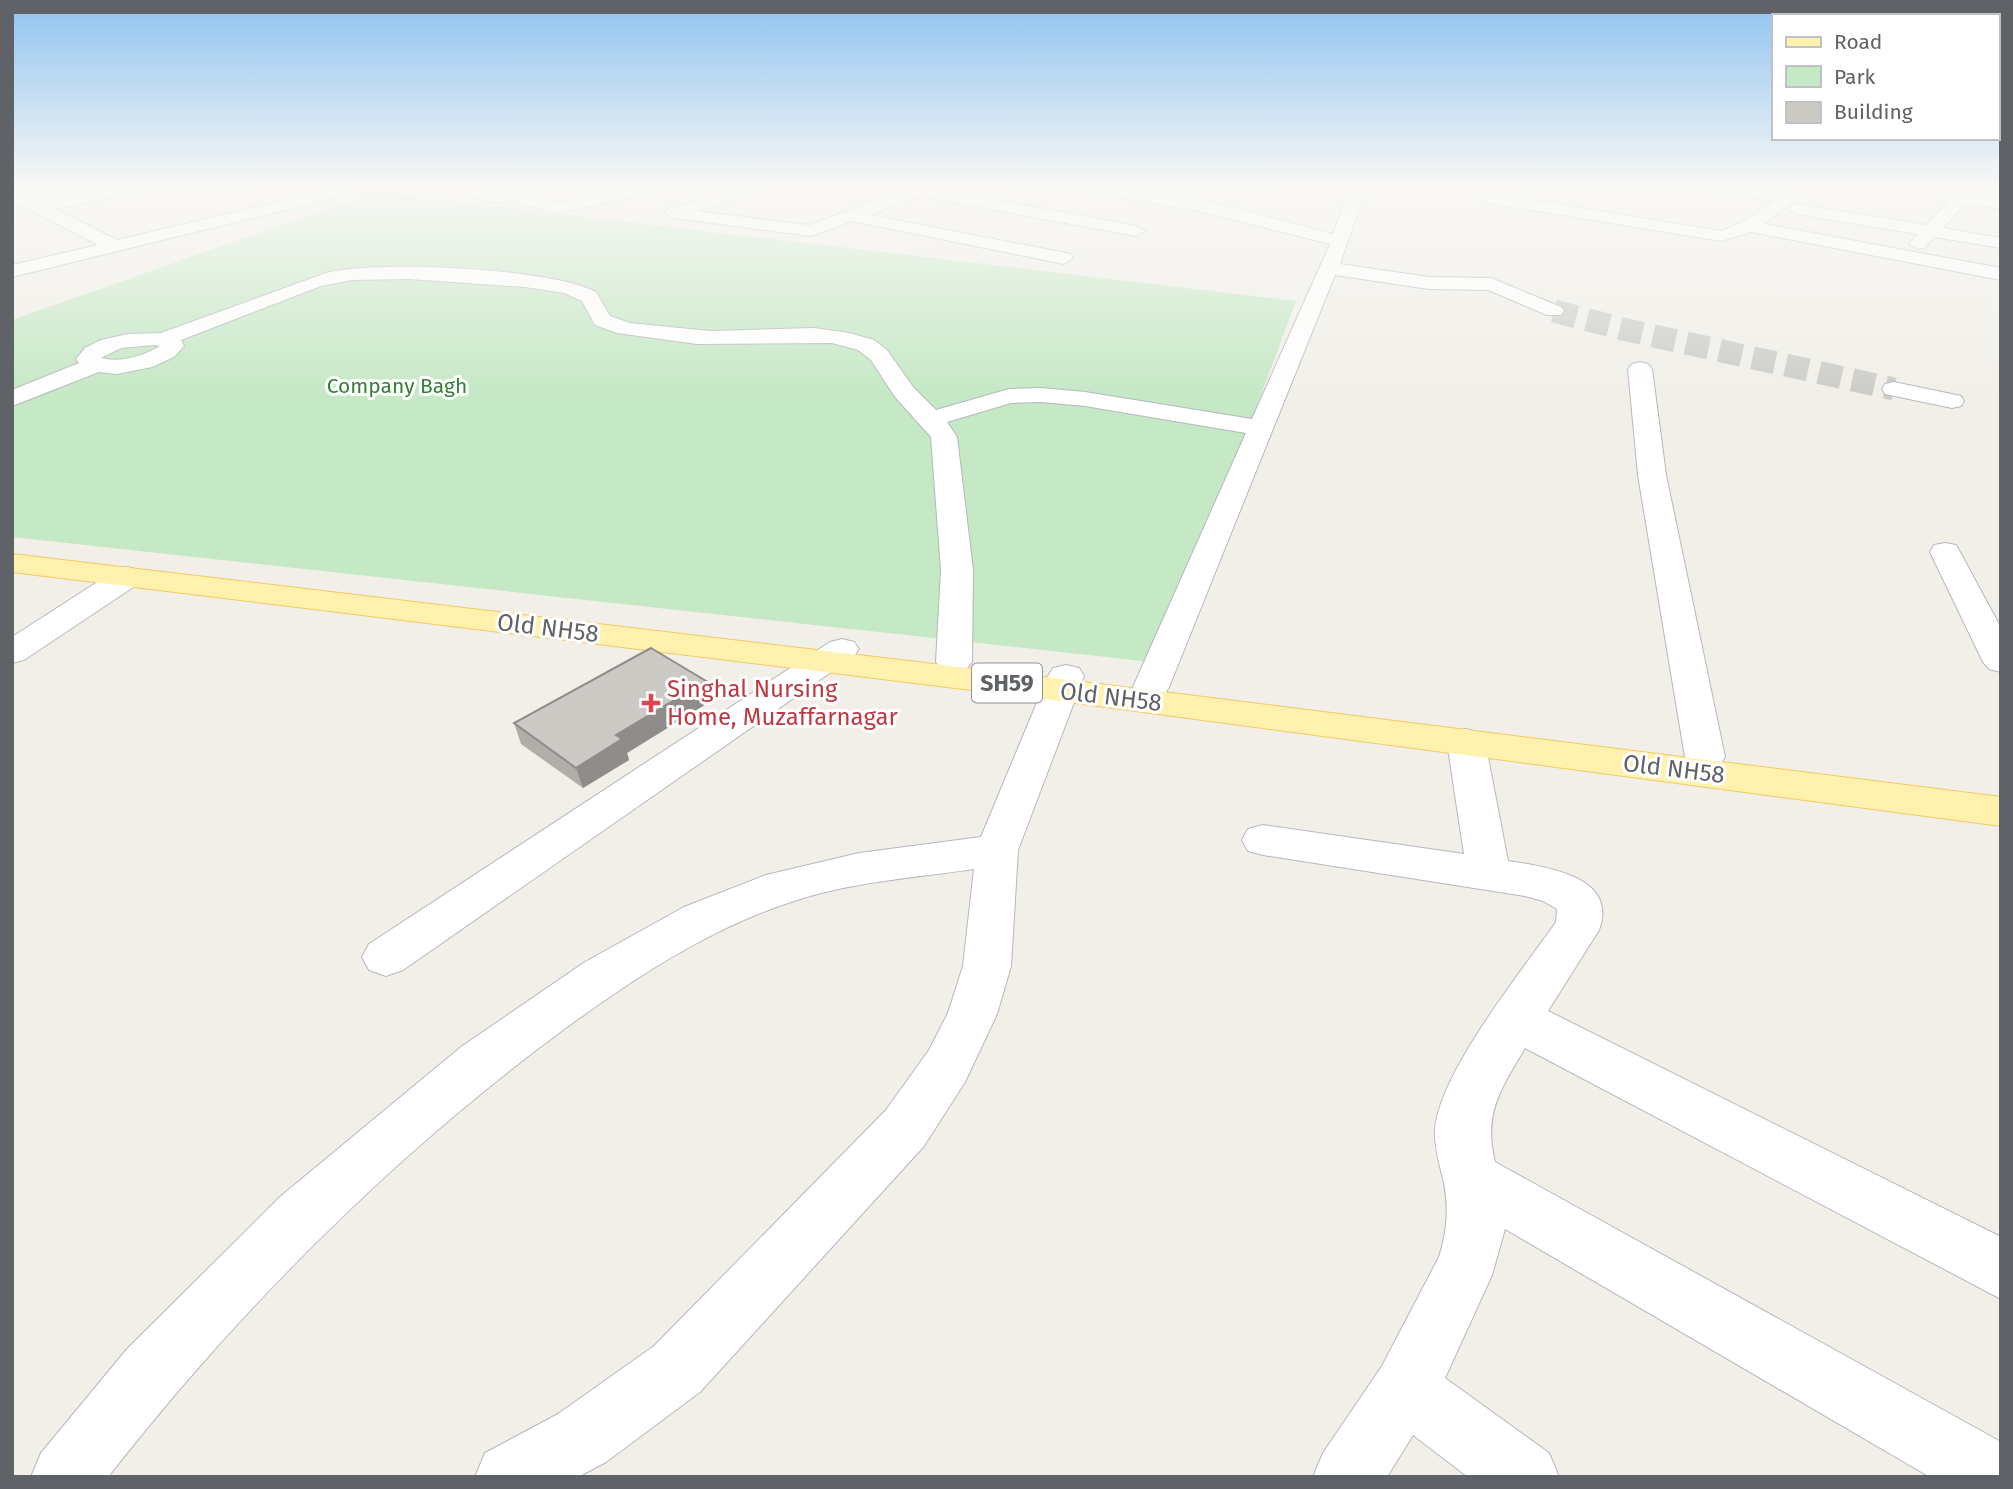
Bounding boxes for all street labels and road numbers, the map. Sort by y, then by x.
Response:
street label: Old NH58 [496,608,600,648]
road number: SH59 [972,664,1042,702]
street label: Old NH58 [1059,677,1163,717]
street label: Old NH58 [1622,749,1726,789]

